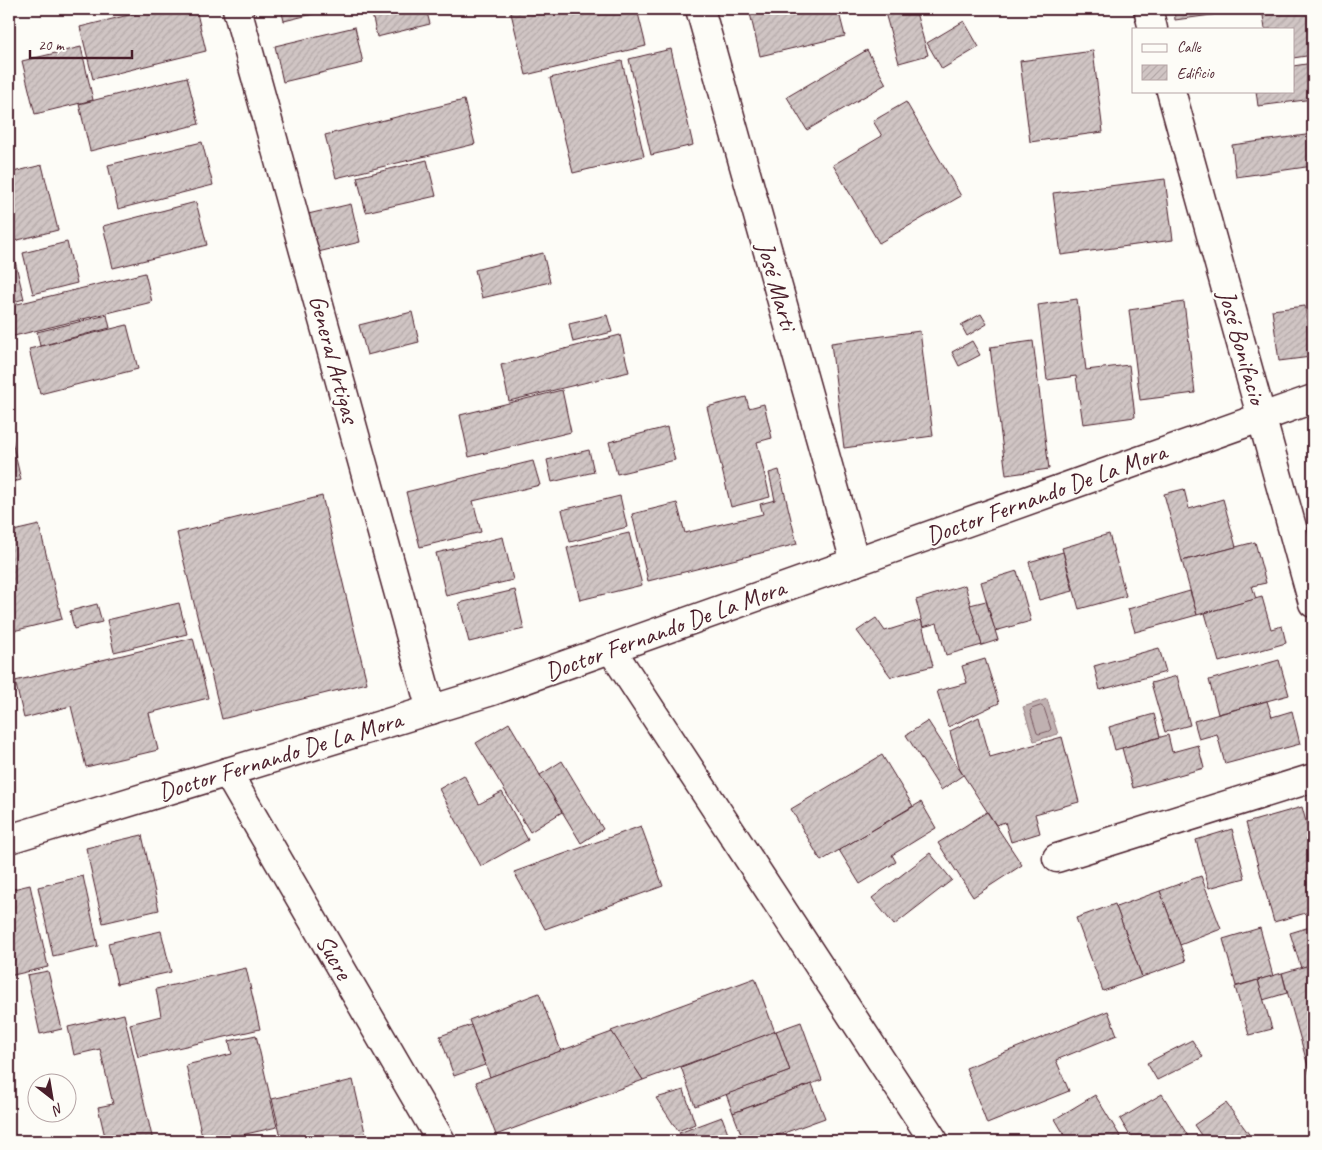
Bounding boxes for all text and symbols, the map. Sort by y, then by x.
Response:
scale bar [30,28,132,60]
legend [1132,28,1294,92]
text: 20 m [38,36,65,55]
text: Calle [1177,38,1202,57]
text: Edificio [1177,64,1215,83]
street label: José Marti [749,237,806,337]
street label: José Bonifacio [1210,285,1274,411]
street label: General Artigas [302,292,367,429]
street label: Doctor Fernando De La Mora [921,435,1173,552]
street label: Doctor Fernando De La Mora [540,571,792,688]
street label: Doctor Fernando De La Mora [154,703,409,808]
street label: Sucre [308,929,361,987]
north arrow [28,1072,78,1122]
text: N [48,1099,67,1119]

